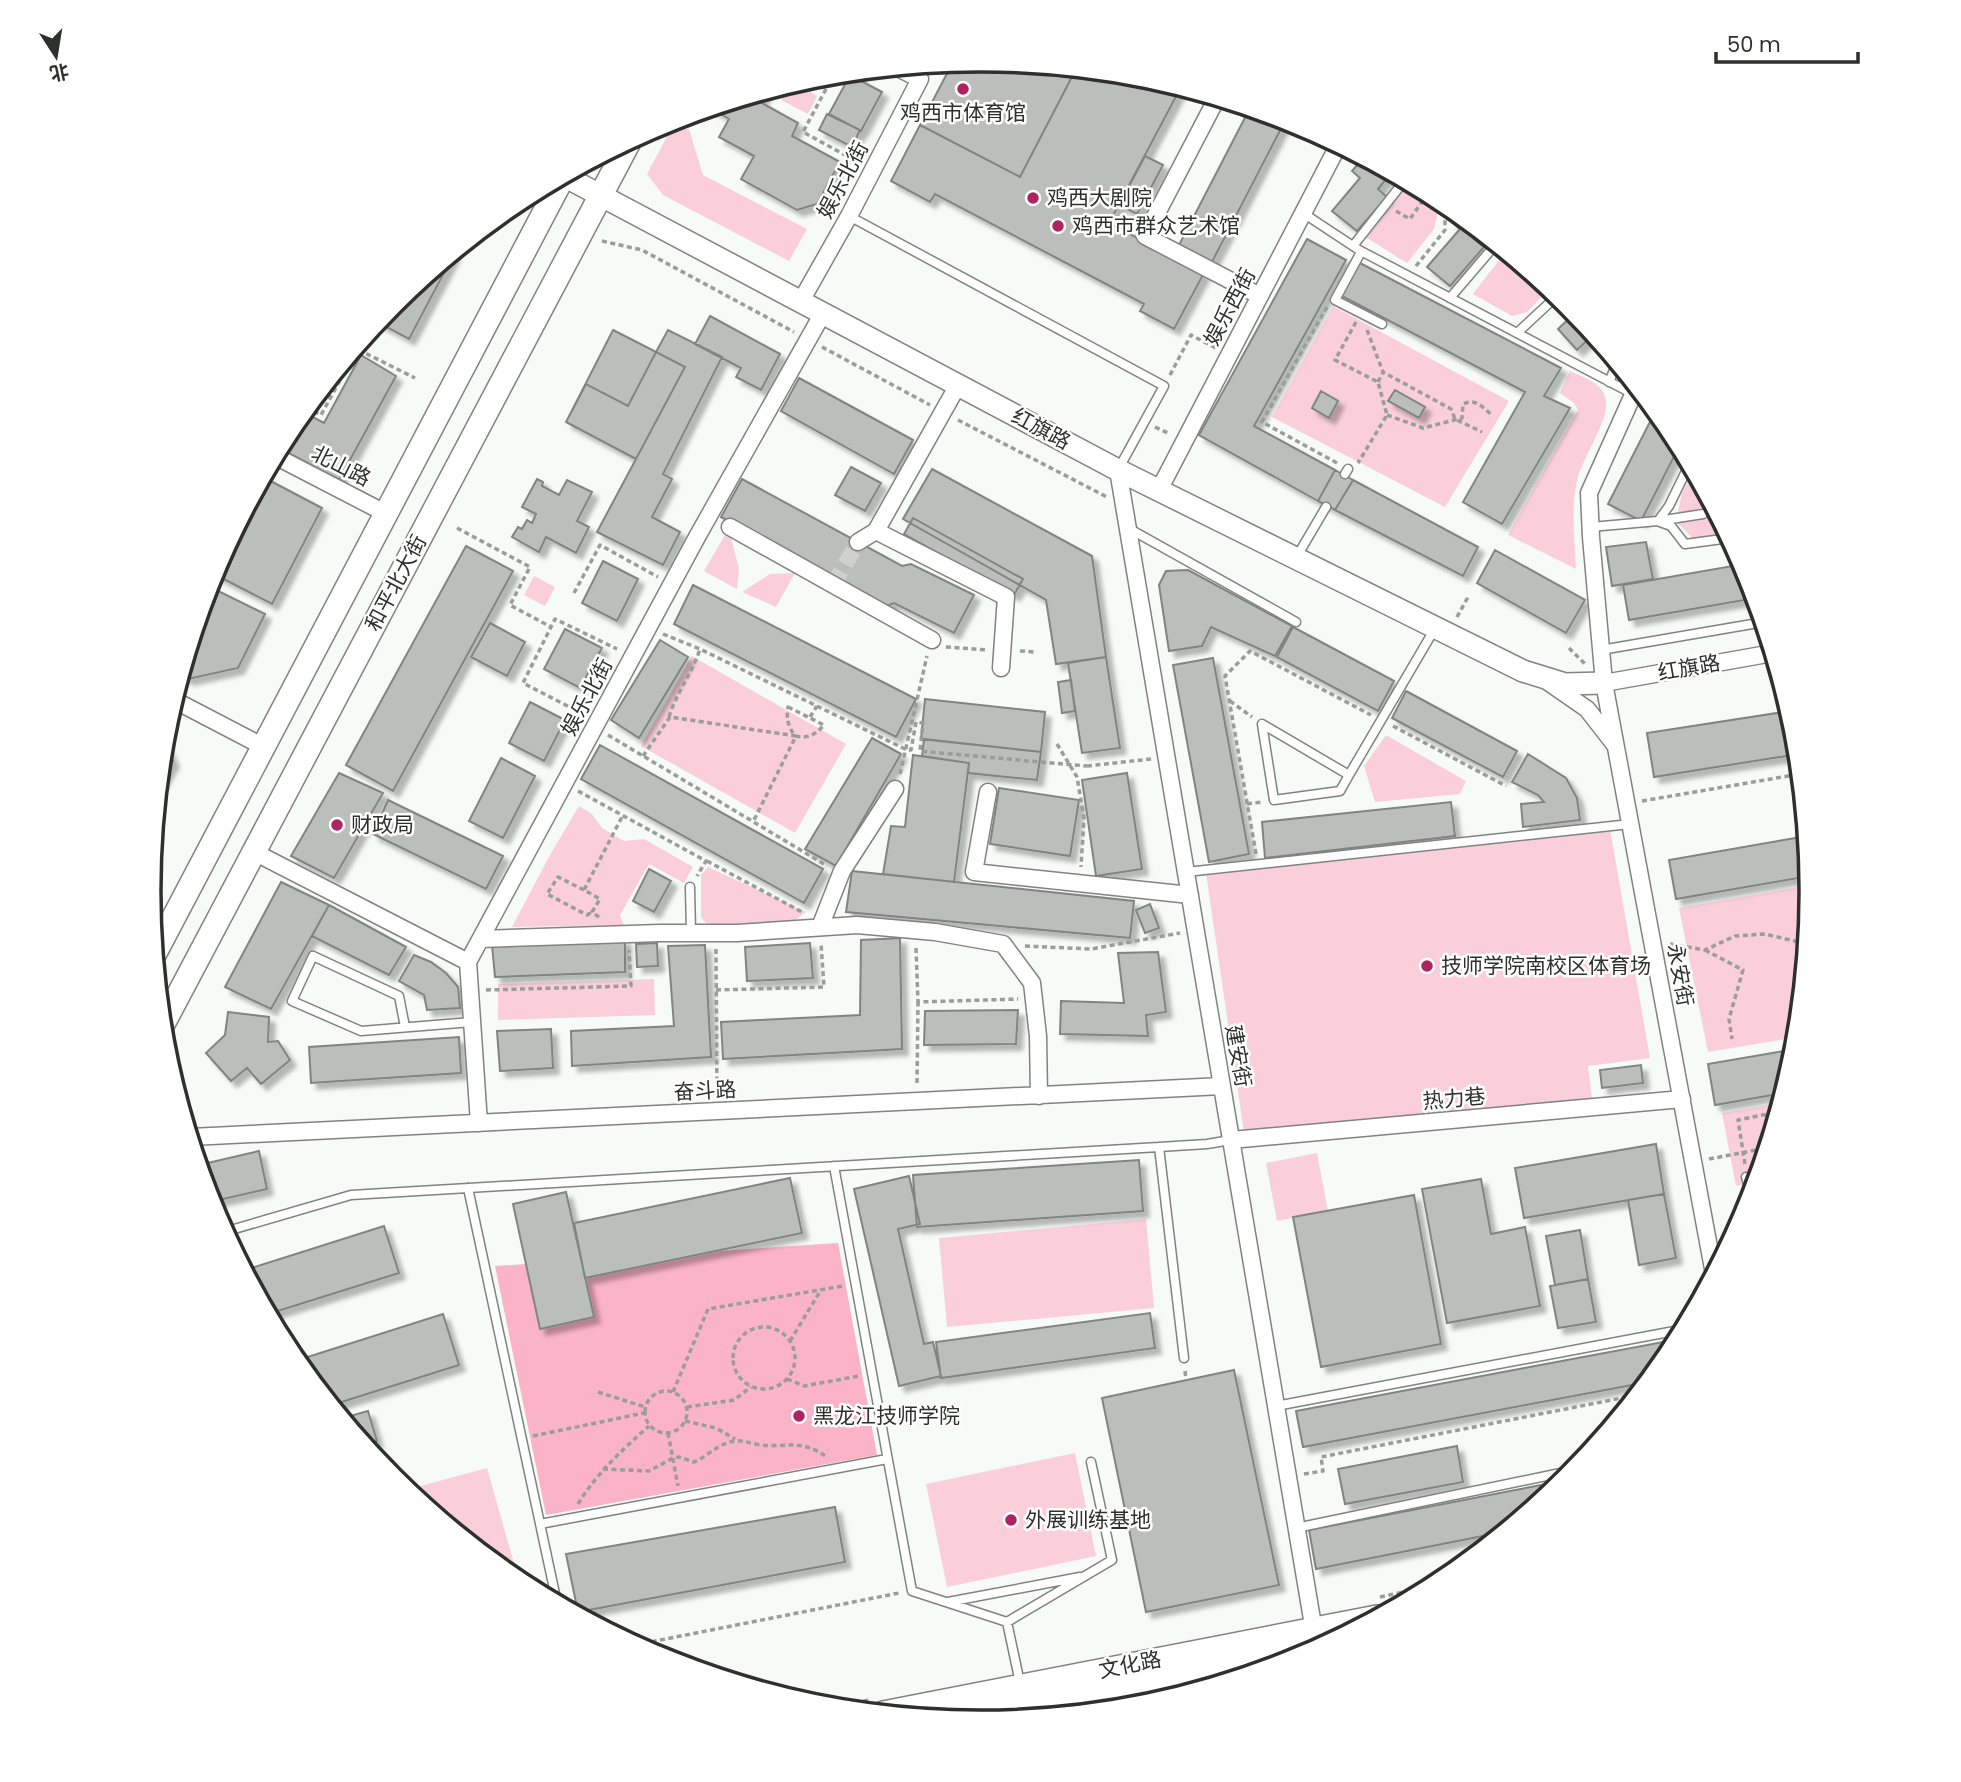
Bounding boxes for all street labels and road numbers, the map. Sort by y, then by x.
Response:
street label: 娱乐北街 [810,136,875,224]
street label: 娱乐西街 [1197,263,1262,351]
street label: 红旗路 [1007,401,1076,456]
street label: 北山路 [307,438,376,493]
street label: 和平北大街 [358,530,433,636]
street label: 红旗路 [1655,648,1722,687]
street label: 娱乐北街 [554,653,619,741]
street label: 永安街 [1661,941,1700,1008]
street label: 建安街 [1219,1022,1258,1089]
street label: 奋斗路 [673,1074,737,1107]
street label: 热力巷 [1421,1081,1487,1116]
street label: 文化路 [1096,1644,1164,1685]

